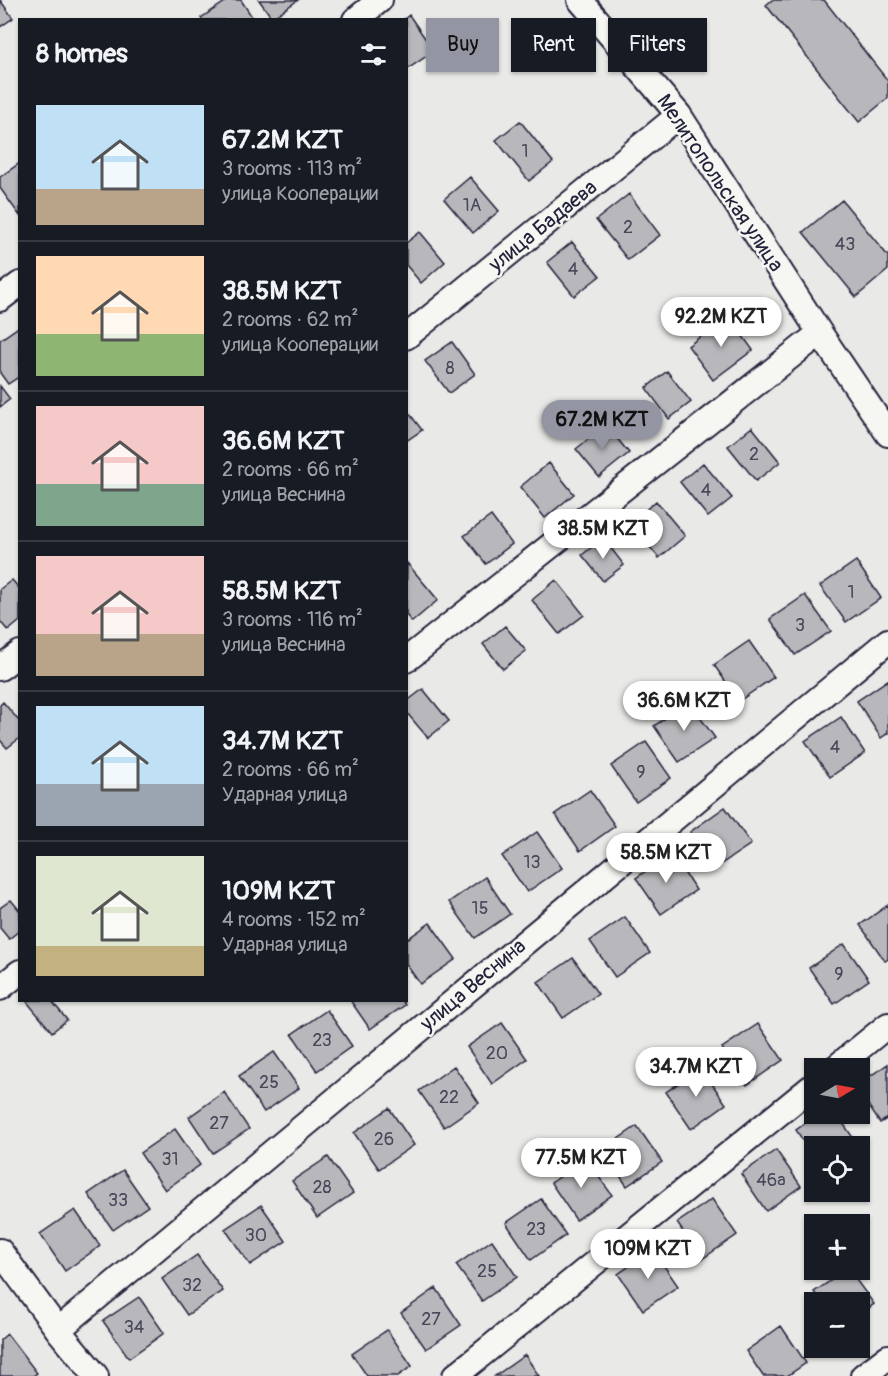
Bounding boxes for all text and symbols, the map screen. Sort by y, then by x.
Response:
chip: Buy [426,18,499,72]
chip: Rent [511,18,596,72]
chip: Filters [608,18,707,72]
text: 8 homes [36,38,128,70]
icon: filters [357,38,390,71]
street label: Мелитопольская улица [651,89,789,277]
text: 67.2M KZT [222,124,343,156]
icon: home [84,129,156,201]
house number: 1 [521,140,529,163]
text: 3 rooms · 113 m² [222,156,362,181]
street label: улица Бадаева [482,174,603,279]
text: улица Кооперации [222,181,378,206]
house number: 1А [463,194,482,217]
house number: 2 [623,216,633,239]
house number: 43 [835,233,855,256]
house number: 4 [568,258,579,281]
text: 38.5M KZT [222,275,342,307]
icon: home [84,280,156,352]
pin: 92.2M KZT [652,297,790,348]
text: 92.2M KZT [675,304,767,329]
text: 2 rooms · 62 m² [222,307,358,332]
text: улица Кооперации [222,332,378,357]
house number: 8 [445,357,455,380]
pin: 67.2M KZT [533,400,671,451]
text: 67.2M KZT [555,407,649,432]
text: 36.6M KZT [222,425,345,457]
icon: home [84,430,156,502]
house number: 2 [749,443,759,466]
text: 2 rooms · 66 m² [222,457,359,482]
house number: 4 [701,479,712,502]
text: улица Веснина [222,482,346,507]
pin: 38.5M KZT [534,509,672,560]
text: 38.5M KZT [557,516,649,541]
text: 58.5M KZT [222,575,341,607]
icon: home [84,580,156,652]
house number: 1 [847,581,855,604]
text: 3 rooms · 116 m² [222,607,363,632]
house number: 3 [795,614,805,637]
text: улица Веснина [222,632,346,657]
pin: 36.6M KZT [615,681,753,732]
text: 36.6M KZT [637,688,731,713]
text: 34.7M KZT [222,725,343,757]
icon: home [84,730,156,802]
house number: 4 [830,736,841,759]
text: 2 rooms · 66 m² [222,757,359,782]
house number: 9 [636,761,646,784]
text: Ударная улица [222,782,348,807]
pin: 58.5M KZT [597,833,735,884]
text: 58.5M KZT [620,840,712,865]
house number: 13 [523,851,541,874]
text: 109M KZT [222,875,336,907]
icon: home [84,880,156,952]
house number: 15 [472,897,488,920]
text: 4 rooms · 152 m² [222,907,366,932]
text: Ударная улица [222,932,348,957]
street label: улица Веснина [414,933,531,1038]
house number: 9 [834,963,844,986]
house number: 23 [312,1029,332,1052]
house number: 20 [486,1042,508,1065]
pin: 34.7M KZT [627,1047,765,1098]
text: 34.7M KZT [649,1054,743,1079]
north arrow [804,1058,870,1124]
map controls [804,1058,870,1358]
house number: 25 [259,1071,279,1094]
house number: 22 [439,1086,459,1109]
house number: 27 [209,1112,229,1135]
house number: 26 [374,1128,394,1151]
button: locate [804,1136,870,1202]
pin: 77.5M KZT [512,1138,650,1189]
text: 77.5M KZT [535,1145,627,1170]
house number: 31 [161,1148,179,1171]
house number: 46а [756,1169,786,1192]
house number: 28 [312,1176,332,1199]
house number: 33 [108,1189,128,1212]
button: + [804,1214,870,1280]
house number: 23 [526,1218,546,1241]
house number: 30 [245,1224,267,1247]
pin: 109M KZT [586,1229,710,1280]
text: 109M KZT [604,1236,692,1261]
house number: 25 [477,1260,497,1283]
house number: 32 [182,1274,202,1297]
button: − [804,1292,870,1358]
house number: 27 [421,1308,441,1331]
house number: 34 [124,1316,145,1339]

